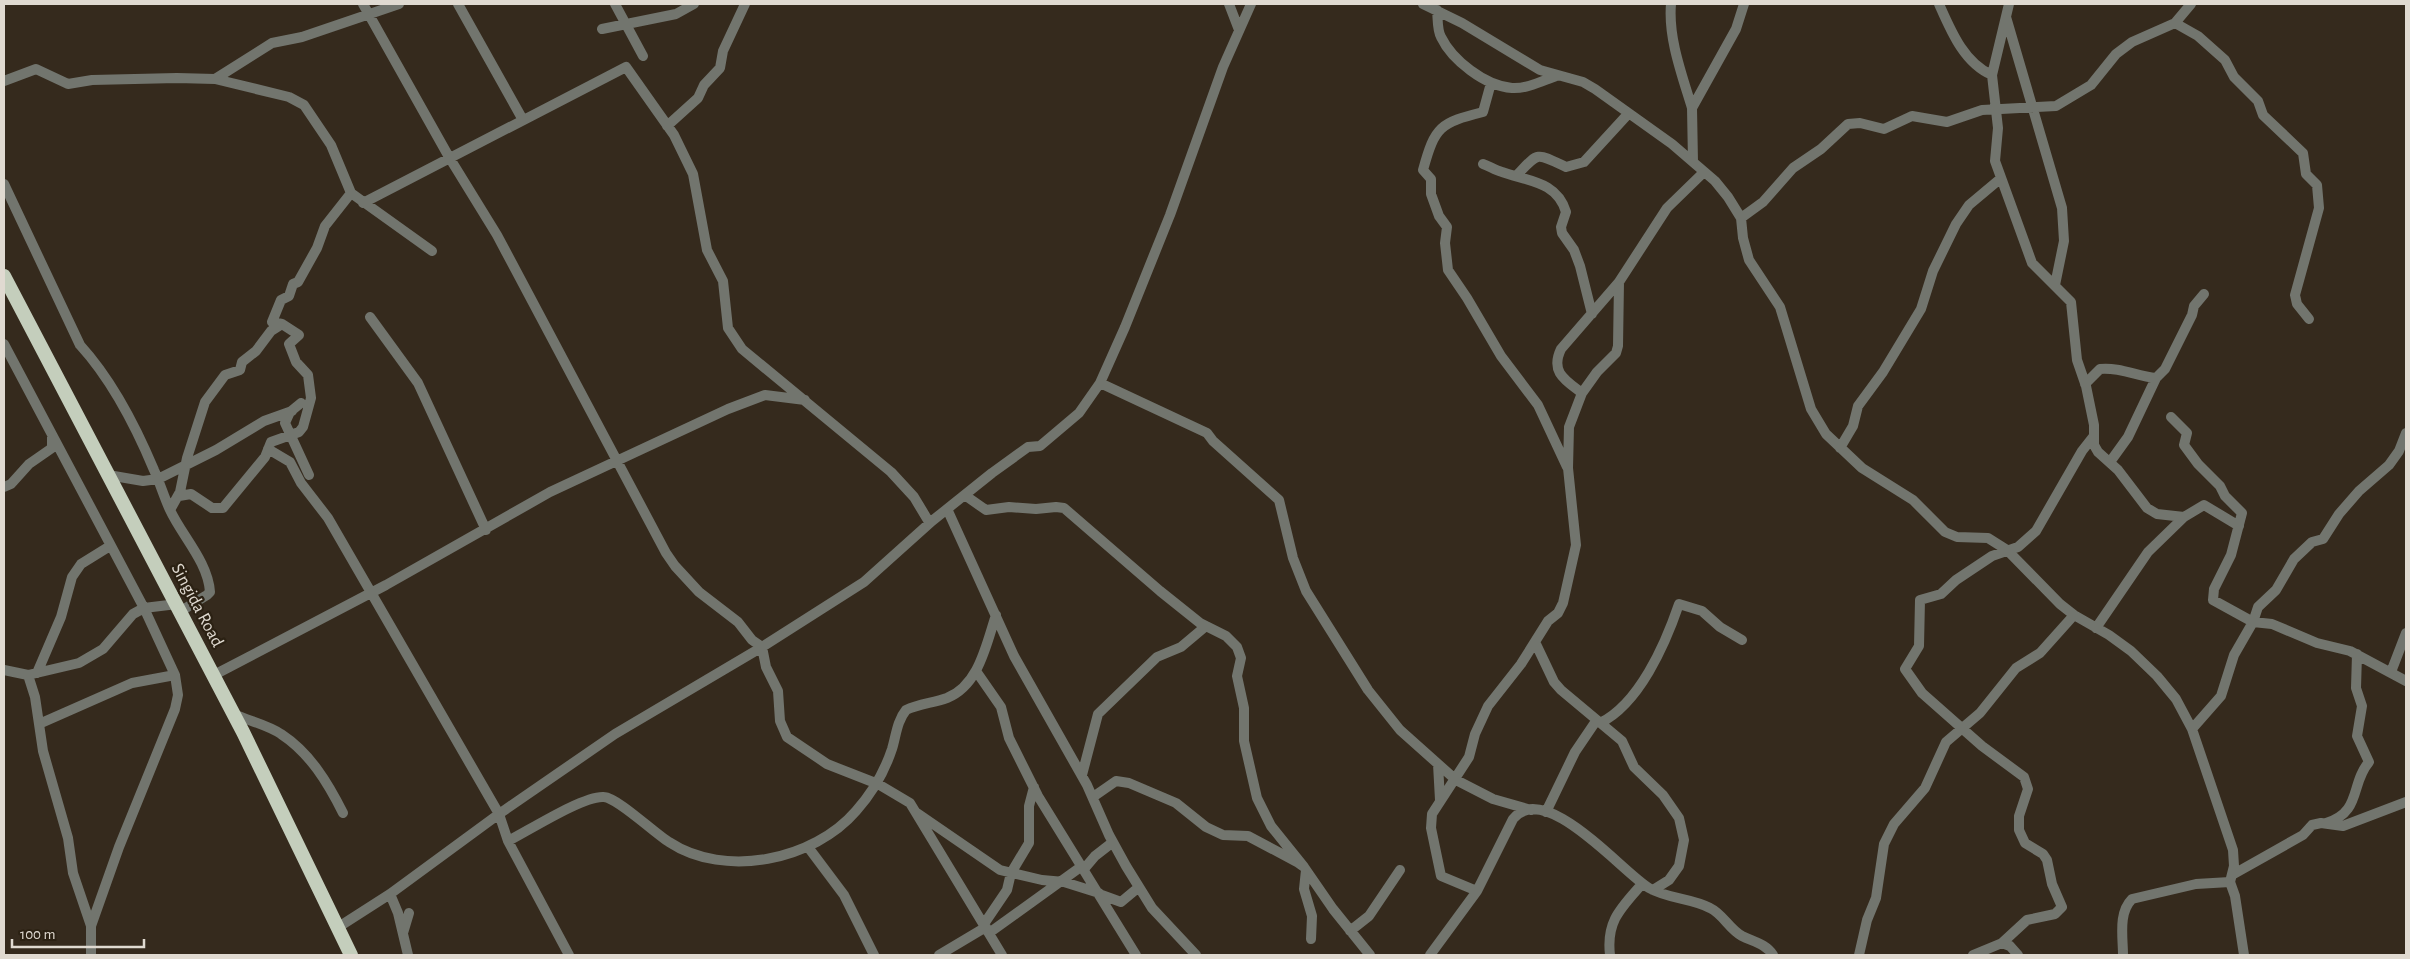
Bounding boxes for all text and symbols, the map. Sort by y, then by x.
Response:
street label: Singida Road [168,561,227,650]
scale bar [12,916,145,948]
text: 100 m [20,927,55,942]

